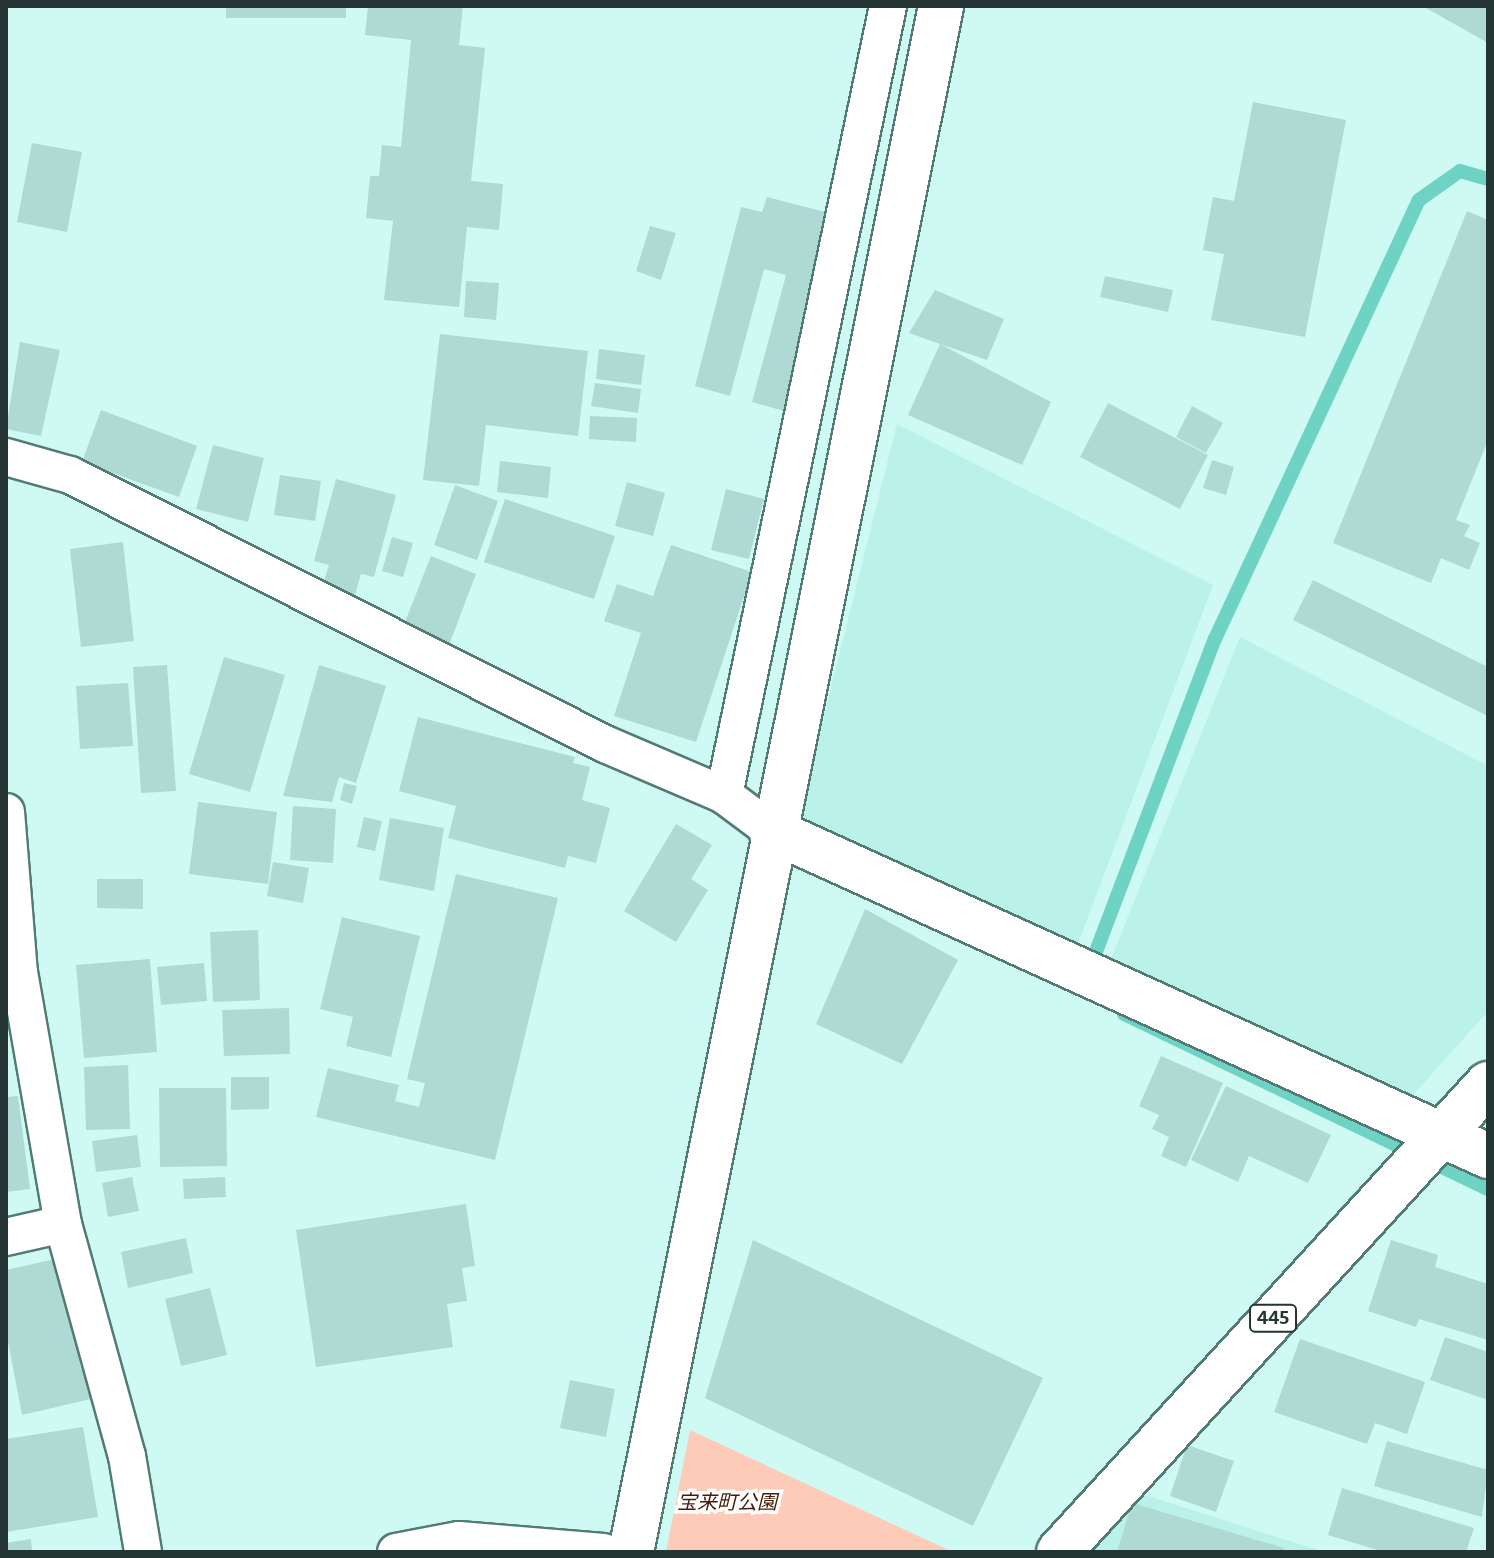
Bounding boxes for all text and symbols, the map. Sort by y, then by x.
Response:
road number: 445 [1249,1304,1297,1332]
park label: 宝来町公園 [677,1490,777,1514]

